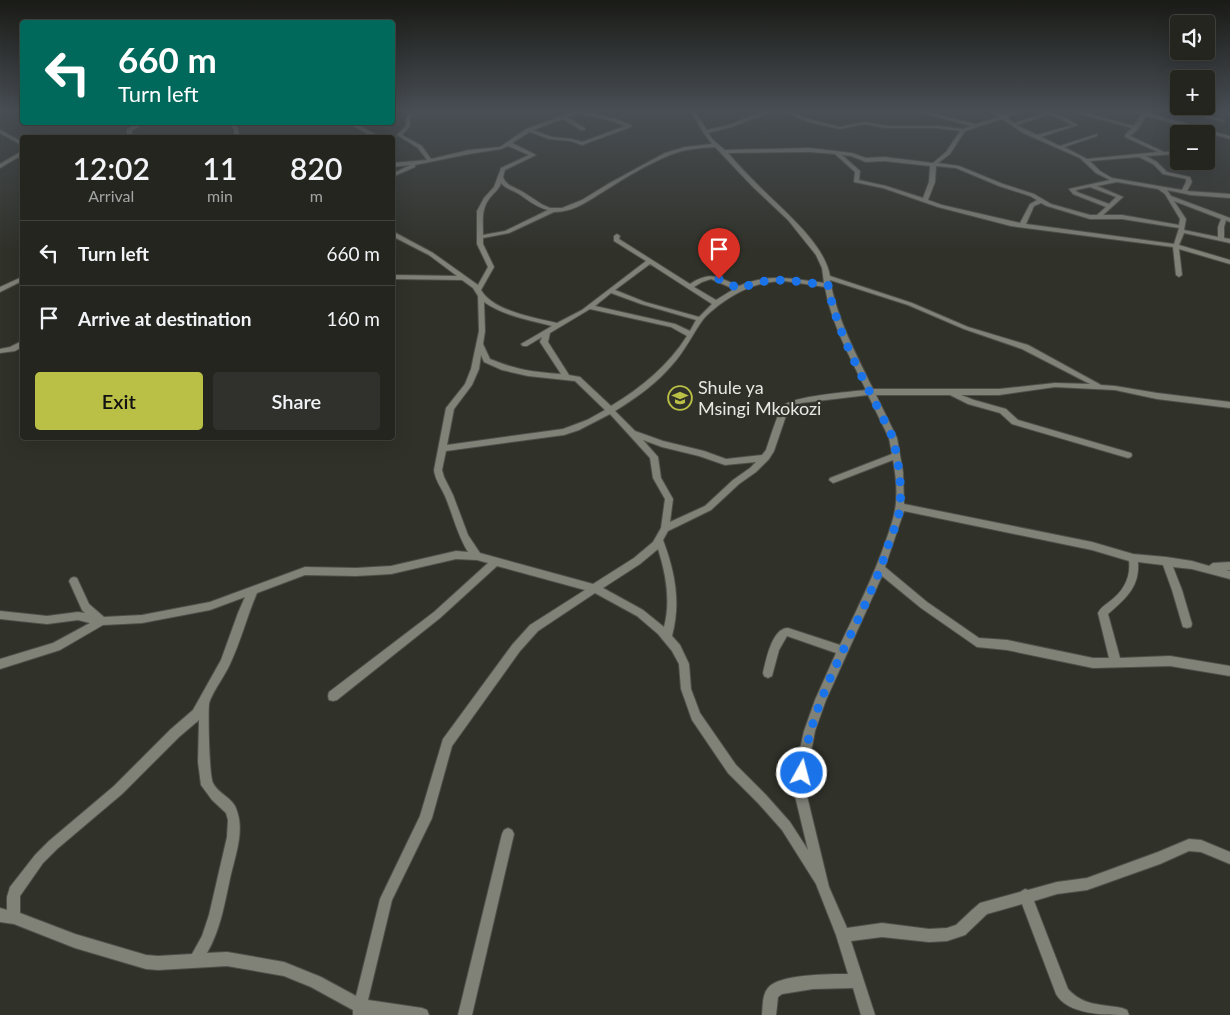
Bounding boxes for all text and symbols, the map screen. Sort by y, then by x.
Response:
map controls [1170,15,1215,170]
button: sound [1170,15,1215,60]
text: 660 m [118,38,217,80]
icon: left [35,40,100,105]
button: + [1170,70,1215,115]
text: Turn left [118,80,199,107]
button: − [1170,125,1215,170]
text: 12:02 [73,150,150,186]
text: 11 [203,150,237,186]
text: 820 [290,150,342,186]
text: Arrival [88,186,134,205]
text: min [207,186,233,205]
text: m [310,186,323,205]
pin [698,228,740,279]
icon: arrive [705,235,733,263]
icon: left [35,239,63,267]
text: Turn left [78,242,149,265]
text: 660 m [326,242,380,265]
icon: arrive [35,304,63,332]
text: Arrive at destination [78,307,251,330]
text: 160 m [326,307,380,330]
button: Exit [35,372,203,430]
button: Share [213,372,380,430]
place label: Shule ya Msingi Mkokozi [698,376,821,419]
school or university icon: Shule ya Msingi Mkokozi [667,385,693,411]
position arrow [775,746,827,798]

